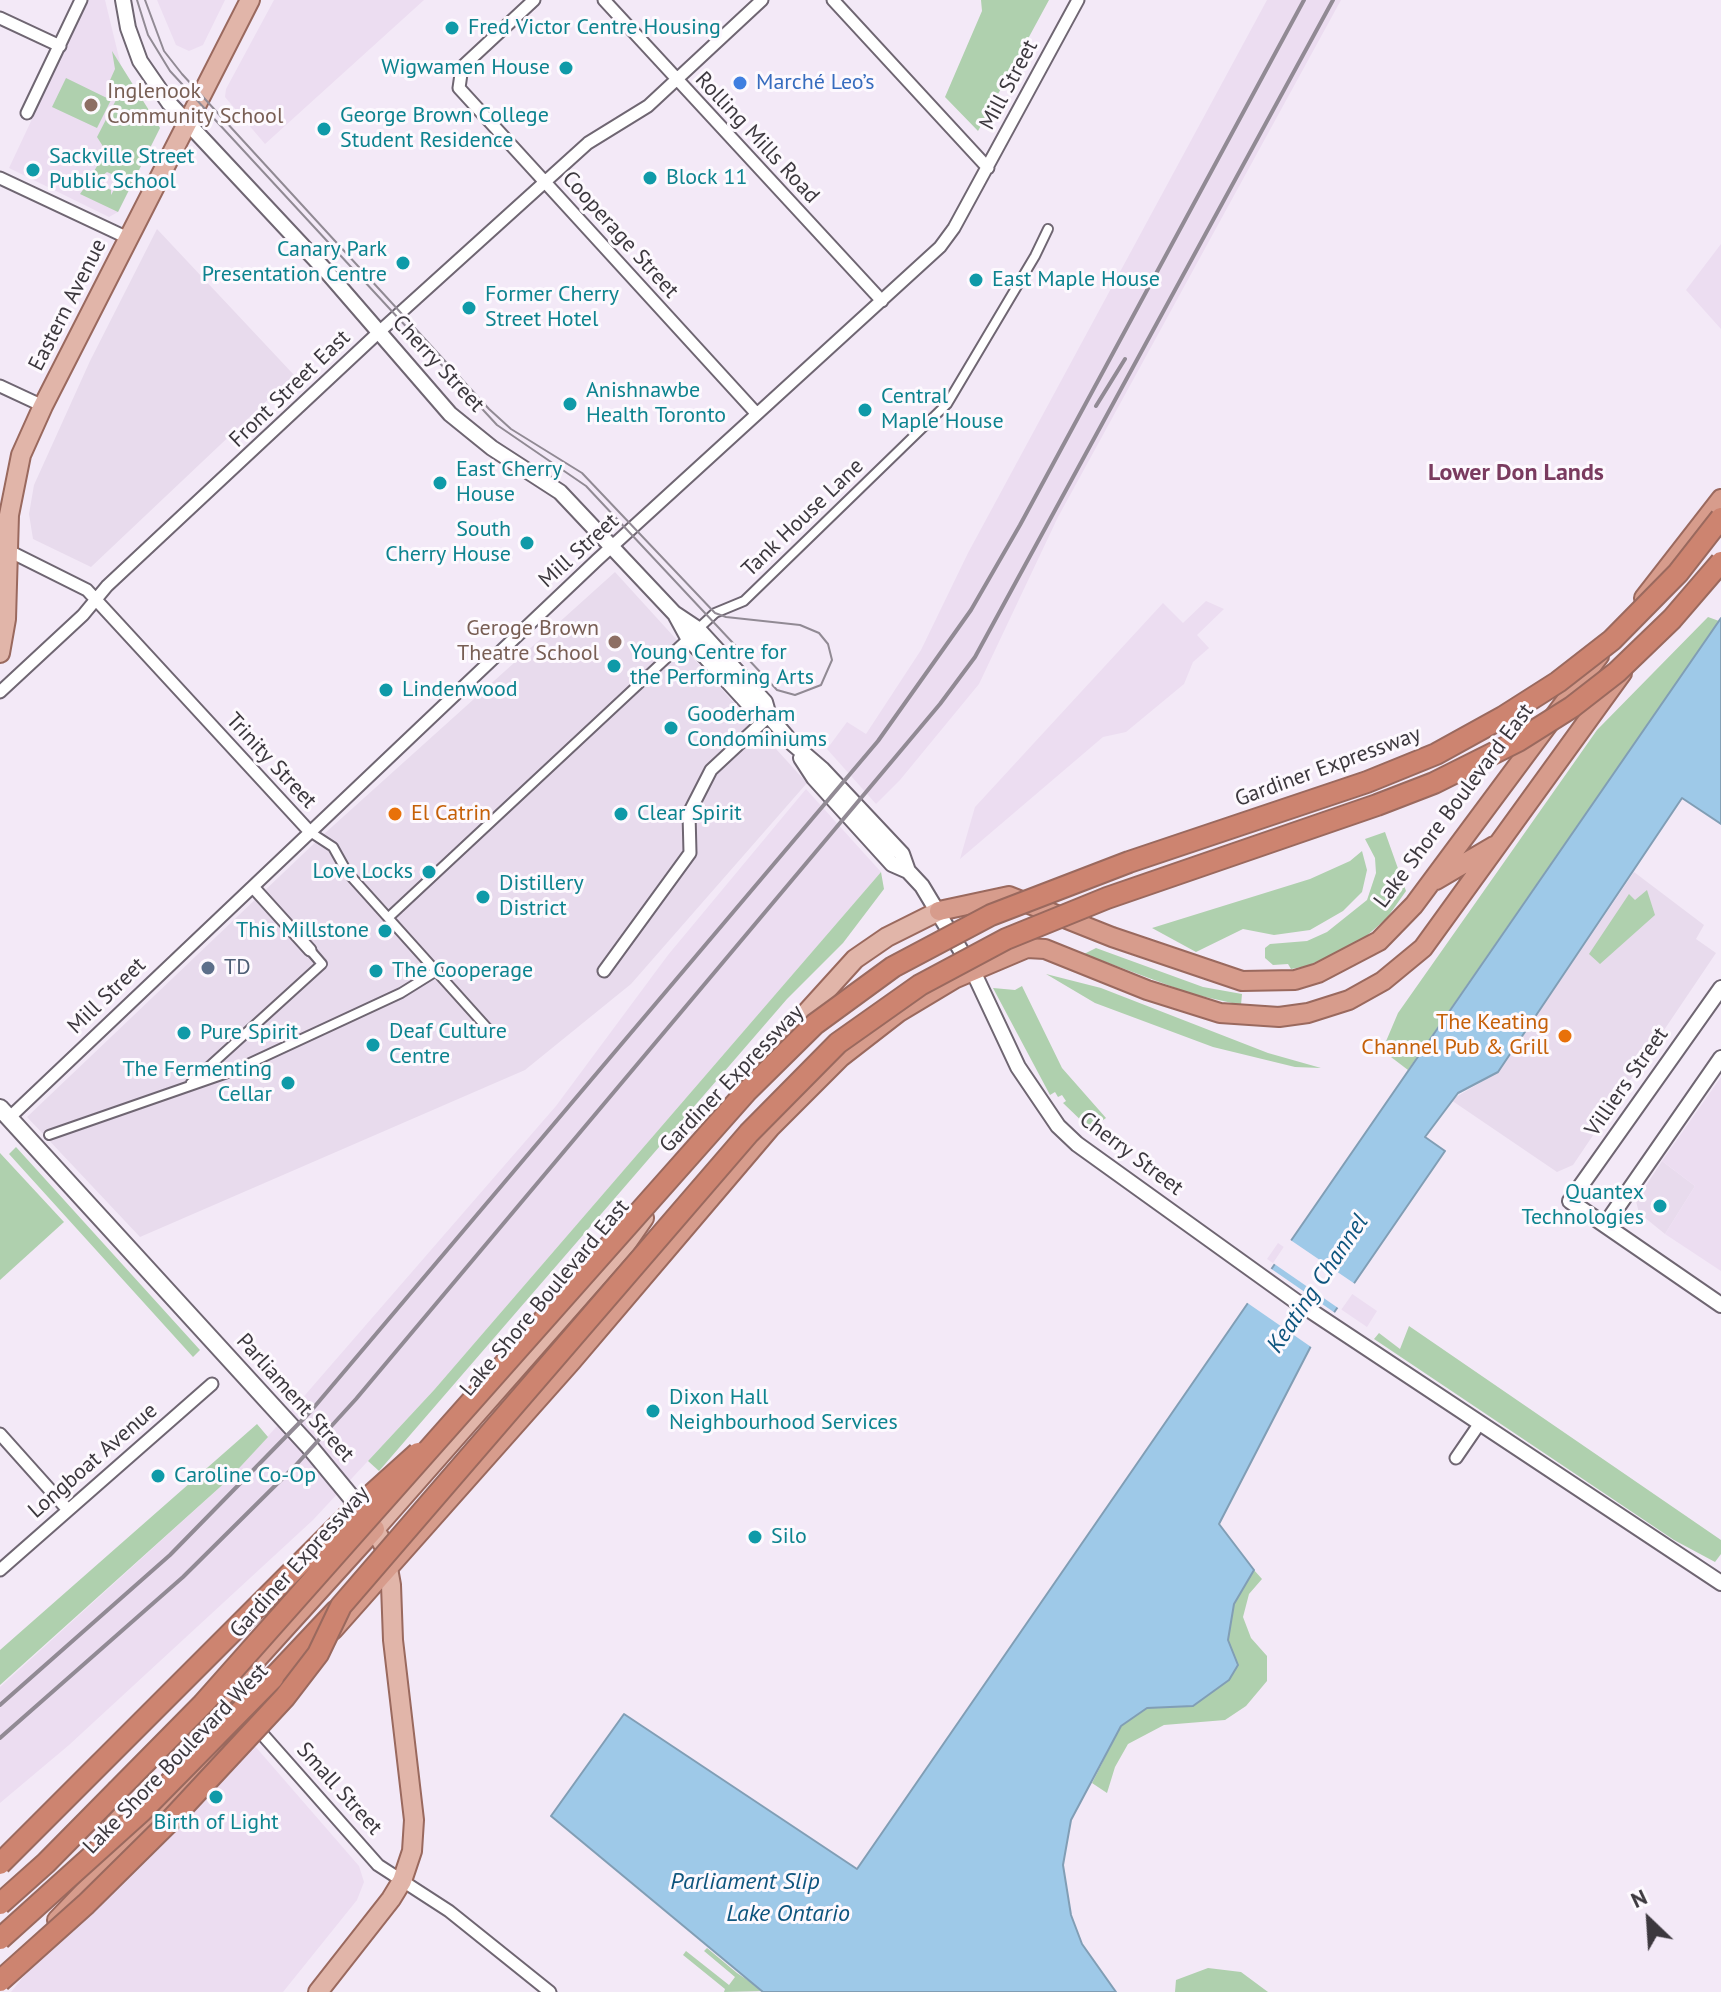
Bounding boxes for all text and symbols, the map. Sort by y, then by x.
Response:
place label: Fred Victor Centre Housing [468,15,721,41]
marker: Fred Victor Centre Housing [443,19,461,37]
street label: Mill Street [974,35,1044,135]
place label: Wigwamen House [381,55,550,81]
marker: Wigwamen House [557,59,575,77]
street label: Rolling Mills Road [689,67,825,209]
place label: Marché Leo’s [756,70,875,96]
marker: Marché Leo’s [731,74,749,92]
place label: Inglenook Community School [107,79,283,130]
marker: Inglenook Community School [82,96,100,114]
place label: George Brown College Student Residence [340,103,549,154]
marker: George Brown College Student Residence [315,120,333,138]
place label: Sackville Street Public School [49,144,194,196]
marker: Sackville Street Public School [24,161,42,179]
place label: Block 11 [666,165,747,191]
street label: Cooperage Street [556,166,684,304]
marker: Block 11 [641,169,659,187]
street label: Eastern Avenue [23,235,113,375]
place label: Canary Park Presentation Centre [202,237,387,288]
marker: Canary Park Presentation Centre [394,254,412,272]
place label: East Maple House [992,267,1160,293]
marker: East Maple House [967,271,985,289]
place label: Former Cherry Street Hotel [485,282,619,334]
marker: Former Cherry Street Hotel [460,299,478,317]
street label: Cherry Street [386,310,490,418]
street label: Front Street East [224,325,356,453]
place label: Anishnawbe Health Toronto [586,378,726,430]
place label: Central Maple House [881,384,1004,436]
marker: Anishnawbe Health Toronto [561,395,579,413]
marker: Central Maple House [856,401,874,419]
street label: Tank House Lane [737,453,869,583]
place label: East Cherry House [456,457,562,508]
district label: Lower Don Lands [1428,459,1604,487]
marker: East Cherry House [431,474,449,492]
street label: Mill Street [534,508,624,594]
place label: South Cherry House [385,517,511,568]
marker: South Cherry House [518,534,536,552]
place label: Geroge Brown Theatre School [457,616,599,668]
marker: Geroge Brown Theatre School [606,633,624,651]
place label: Young Centre for the Performing Arts [630,640,814,692]
marker: Young Centre for the Performing Arts [605,657,623,675]
place label: Lindenwood [402,677,518,703]
marker: Lindenwood [377,681,395,699]
street label: Lake Shore Boulevard East [1369,699,1539,913]
place label: Gooderham Condominiums [687,702,827,754]
street label: Trinity Street [220,708,322,814]
marker: Gooderham Condominiums [662,719,680,737]
street label: Gardiner Expressway [1232,721,1424,813]
place label: El Catrin [411,801,491,827]
place label: Clear Spirit [637,801,742,827]
marker: El Catrin [386,805,404,823]
marker: Clear Spirit [612,805,630,823]
place label: Love Locks [312,859,413,885]
marker: Love Locks [420,863,438,881]
place label: Distillery District [499,871,584,922]
marker: Distillery District [474,888,492,906]
place label: This Millstone [236,918,369,944]
marker: This Millstone [376,922,394,940]
street label: Mill Street [63,952,151,1040]
place label: TD [224,955,251,981]
place label: The Cooperage [392,958,533,984]
marker: TD [199,959,217,977]
marker: The Cooperage [367,962,385,980]
street label: Gardiner Expressway [655,999,809,1159]
place label: The Keating Channel Pub & Grill [1361,1010,1549,1062]
place label: Deaf Culture Centre [389,1019,507,1070]
place label: Pure Spirit [200,1020,298,1046]
street label: Villiers Street [1580,1022,1674,1142]
marker: Pure Spirit [175,1024,193,1042]
marker: The Keating Channel Pub & Grill [1556,1027,1574,1045]
marker: Deaf Culture Centre [364,1036,382,1054]
place label: The Fermenting Cellar [122,1057,272,1108]
marker: The Fermenting Cellar [279,1074,297,1092]
street label: Cherry Street [1074,1106,1188,1202]
place label: Quantex Technologies [1522,1180,1644,1232]
street label: Lake Shore Boulevard East [455,1194,635,1402]
marker: Quantex Technologies [1651,1197,1669,1215]
water label: Keating Channel [1261,1209,1375,1359]
street label: Parliament Street [230,1328,360,1468]
place label: Dixon Hall Neighbourhood Services [669,1385,898,1436]
street label: Longboat Avenue [23,1398,163,1524]
marker: Dixon Hall Neighbourhood Services [644,1402,662,1420]
place label: Caroline Co-Op [174,1463,316,1489]
marker: Caroline Co-Op [149,1467,167,1485]
street label: Gardiner Expressway [225,1480,375,1644]
place label: Silo [771,1524,807,1550]
marker: Silo [746,1528,764,1546]
street label: Lake Shore Boulevard West [78,1658,274,1860]
street label: Small Street [291,1737,387,1841]
marker: Birth of Light [207,1788,225,1806]
place label: Birth of Light [153,1810,279,1836]
water label: Parliament Slip [670,1868,820,1896]
north arrow [1609,1880,1689,1960]
text: N [1626,1883,1651,1914]
water label: Lake Ontario [726,1900,850,1928]

